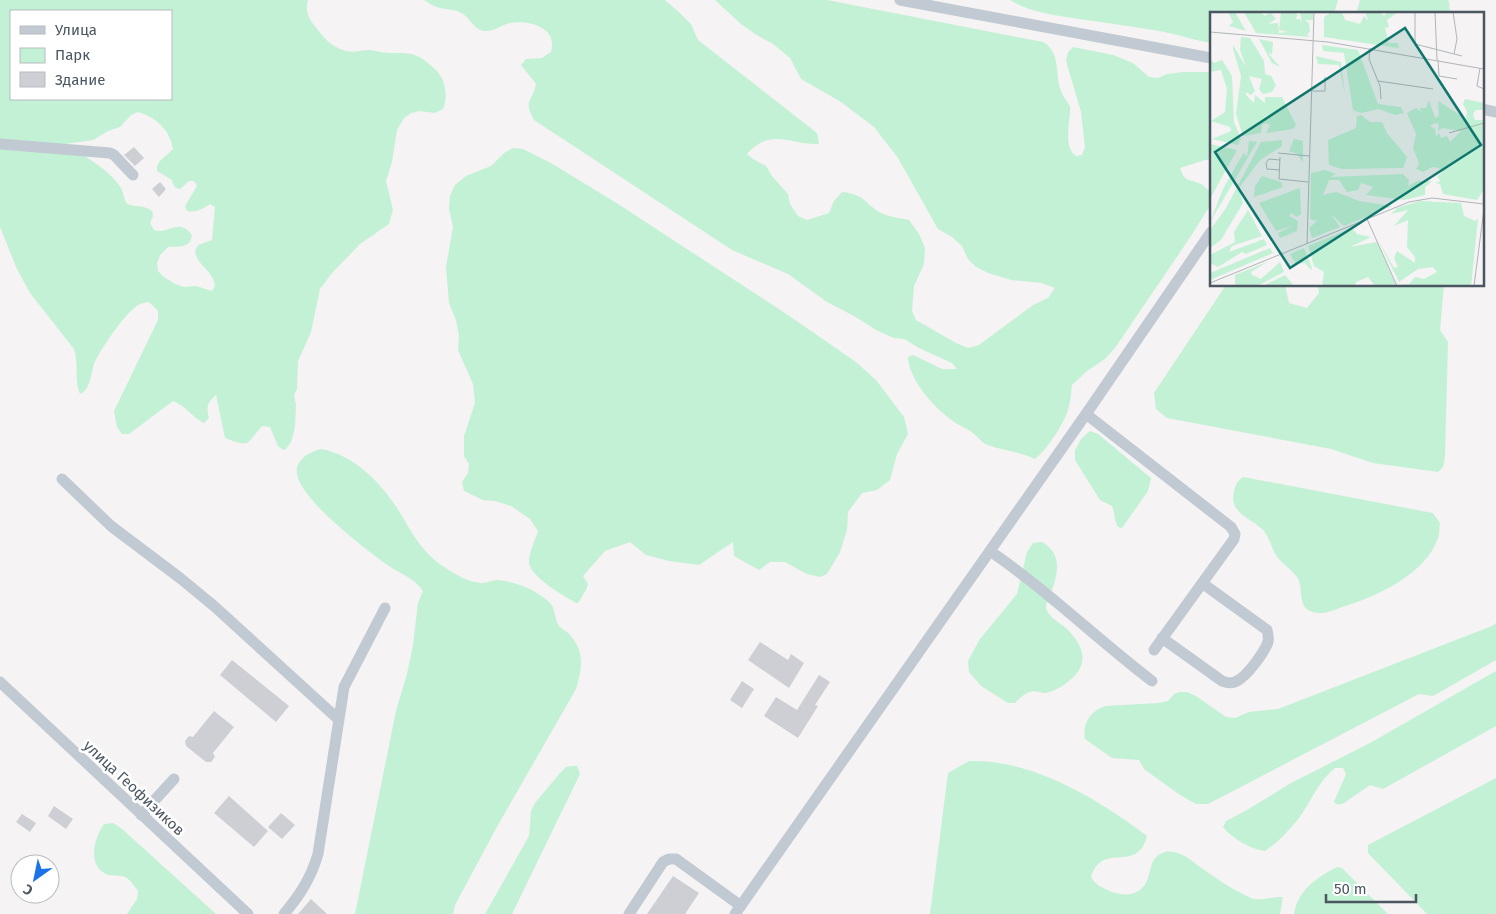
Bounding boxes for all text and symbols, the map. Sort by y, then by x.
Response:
legend [10,10,172,100]
inset map [1210,12,1484,286]
text: Улица [55,21,97,39]
text: Парк [55,46,90,64]
text: Здание [55,71,105,89]
street label: улица Геофизиков [80,737,188,839]
north arrow [10,854,60,904]
scale bar [1326,872,1416,904]
text: С [20,880,36,899]
text: 50 m [1334,880,1367,898]

